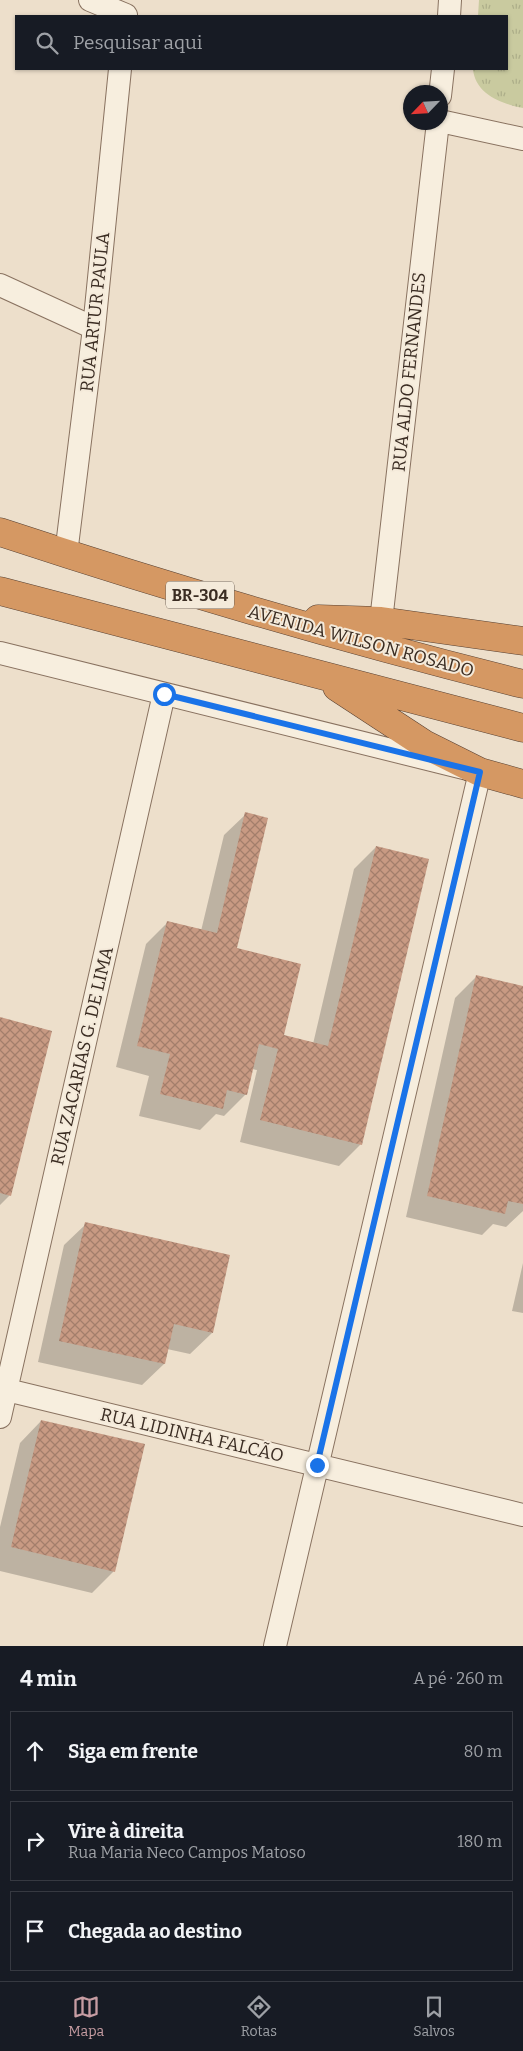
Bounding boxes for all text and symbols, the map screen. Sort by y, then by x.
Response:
search box [15,15,508,70]
icon: search [33,29,61,57]
text: Pesquisar aqui [73,31,202,54]
north arrow [403,85,448,130]
street label: RUA ARTUR PAULA [76,231,114,393]
street label: RUA ALDO FERNANDES [388,271,430,473]
road number: BR-304 [166,582,234,608]
street label: AVENIDA WILSON ROSADO [246,600,476,682]
route start [153,683,176,706]
street label: RUA ZACARIAS G. DE LIMA [46,944,118,1167]
street label: RUA LIDINHA FALCÃO [98,1403,286,1467]
route end [306,1454,329,1477]
text: 4 min [20,1666,77,1692]
text: A pé · 260 m [414,1669,503,1688]
icon: ahead [21,1737,49,1765]
text: Siga em frente [68,1740,198,1763]
text: 80 m [464,1742,502,1761]
text: Vire à direita [68,1820,184,1843]
icon: right [21,1827,49,1855]
text: 180 m [457,1832,502,1851]
text: Rua Maria Neco Campos Matoso [68,1843,306,1862]
icon: arrive [21,1917,49,1945]
text: Chegada ao destino [68,1920,242,1943]
tab: Mapa [68,1993,104,2040]
tab: Rotas [241,1993,277,2040]
tab: Salvos [413,1993,455,2040]

